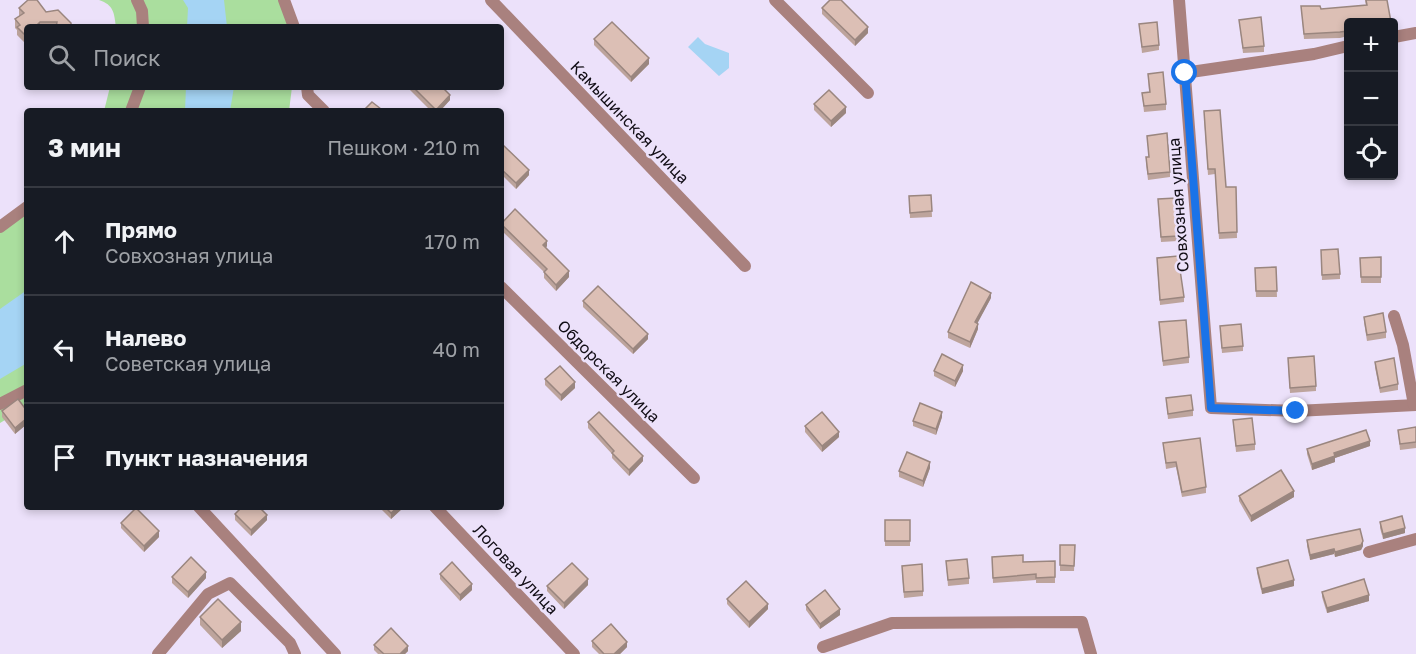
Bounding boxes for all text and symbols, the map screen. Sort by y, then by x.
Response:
map controls [1344,18,1398,180]
button: + [1344,18,1398,72]
search box [24,24,504,90]
icon: search [45,41,78,74]
text: Поиск [93,44,161,71]
street label: Камышинская улица [566,57,694,187]
route start [1171,59,1197,85]
button: − [1344,72,1398,126]
button: locate [1344,126,1398,180]
text: 3 мин [48,132,121,163]
text: Пешком · 210 m [327,135,480,159]
street label: Совхозная улица [1163,137,1193,273]
text: Прямо [105,216,177,243]
icon: ahead [48,225,81,258]
text: 170 m [425,229,480,253]
text: Совхозная улица [105,243,273,267]
street label: Обдорская улица [553,315,665,427]
text: Налево [105,324,187,351]
icon: left [48,333,81,366]
text: 40 m [433,337,480,361]
text: Советская улица [105,351,271,375]
route end [1282,397,1308,423]
icon: arrive [48,441,81,474]
text: Пункт назначения [105,444,308,471]
street label: Логовая улица [469,520,563,618]

